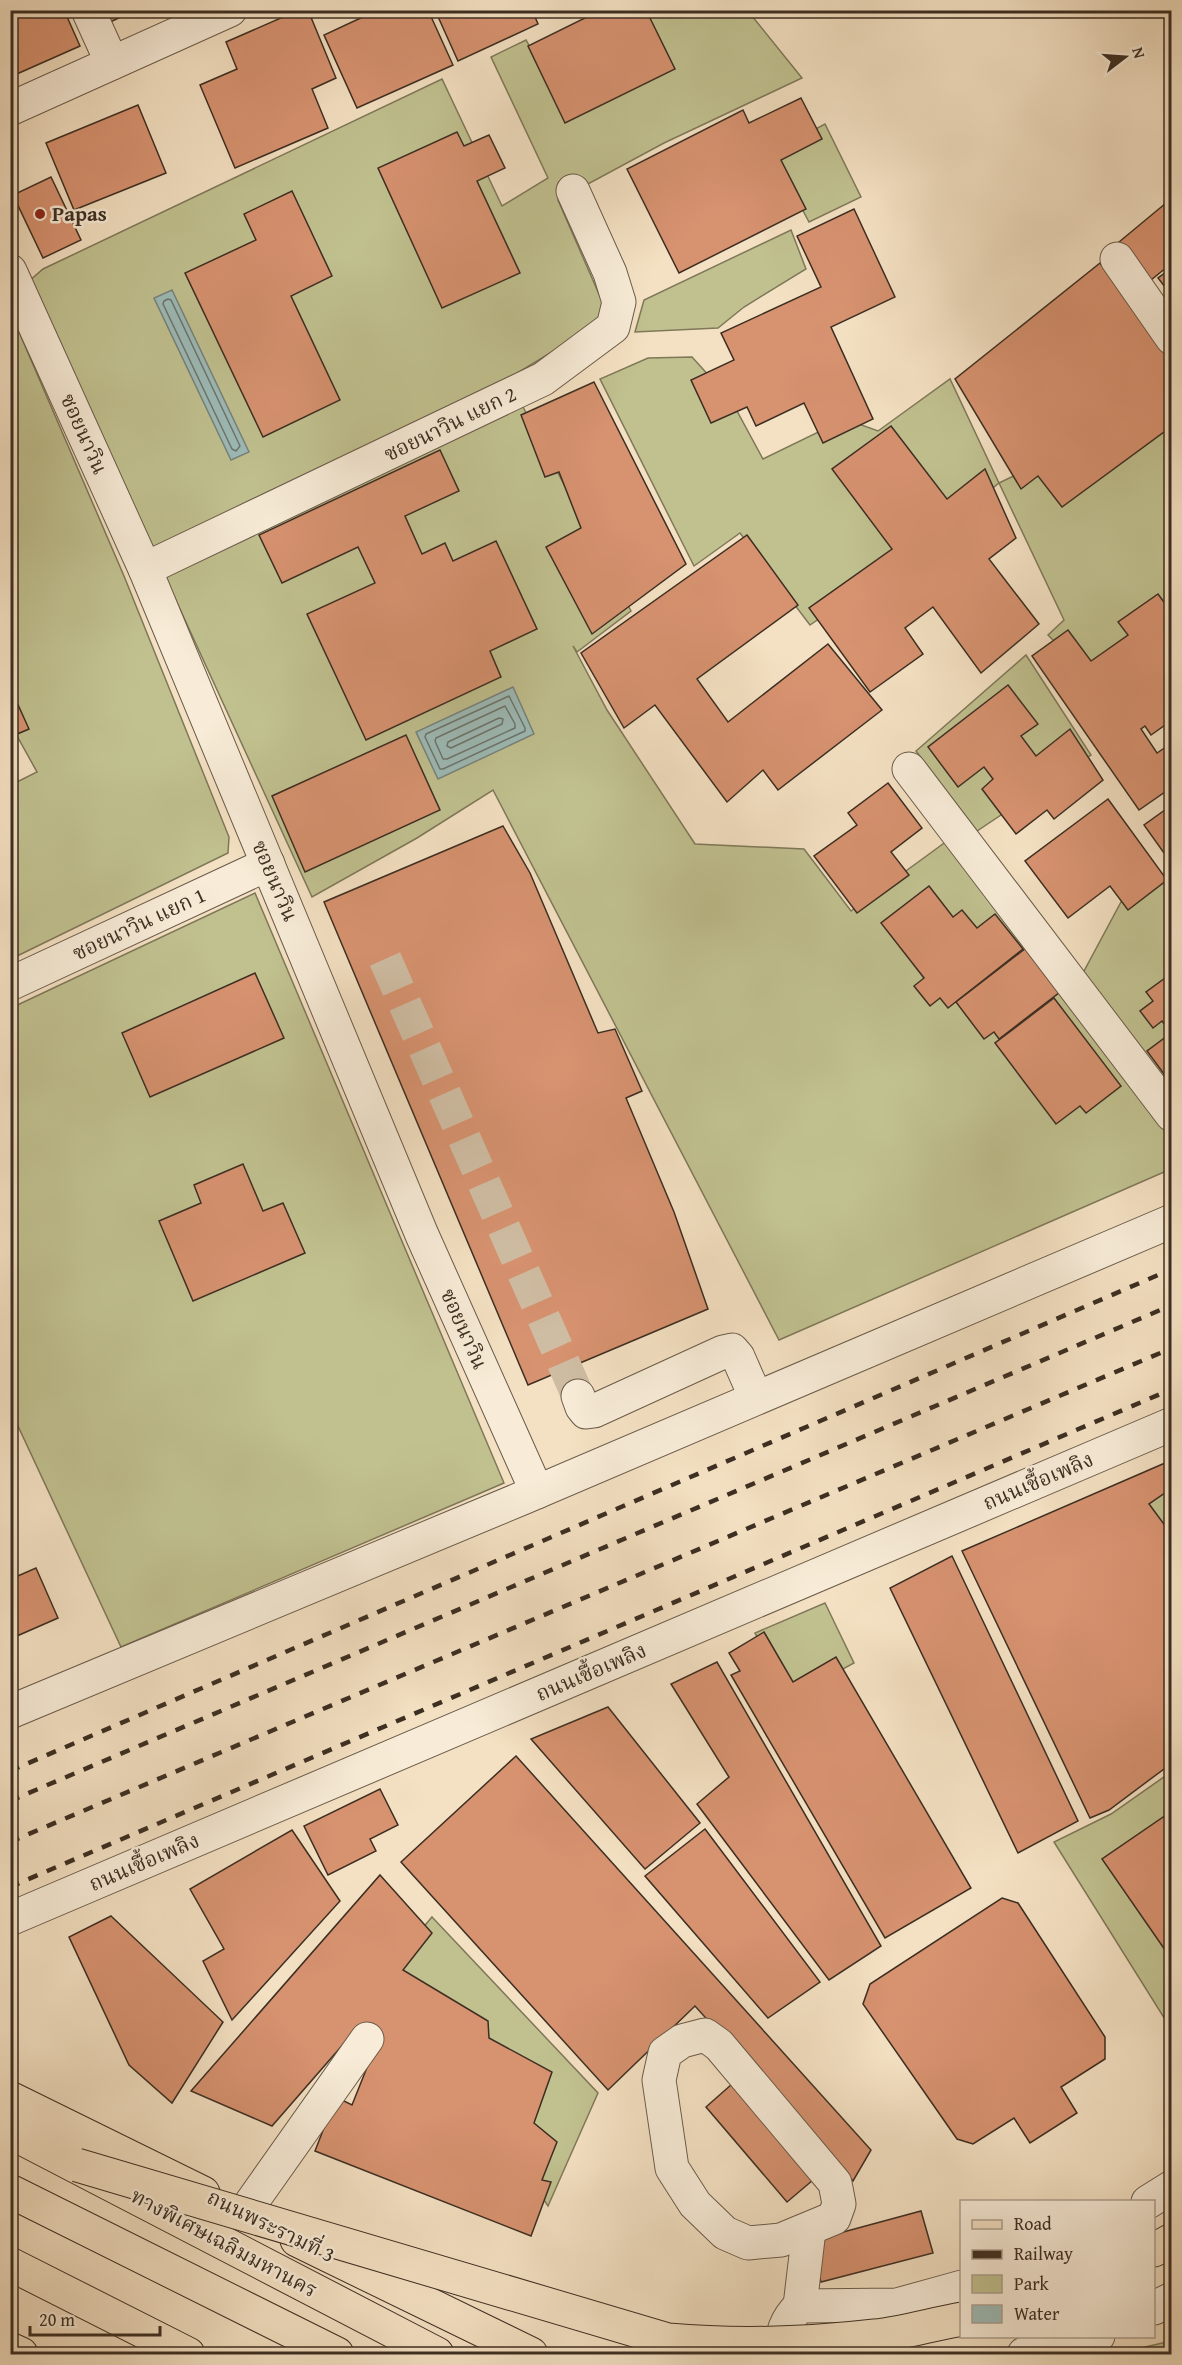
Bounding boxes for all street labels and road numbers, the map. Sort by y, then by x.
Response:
street label: ซอยนาวิน แยก 2 [378,378,521,469]
street label: ซอยนาวิน [53,388,116,479]
street label: ซอยนาวิน [244,835,307,926]
street label: ซอยนาวิน แยก 1 [67,879,211,968]
street label: ซอยนาวิน [433,1283,496,1374]
street label: ถนนเชื้อเพลิง [978,1443,1098,1518]
street label: ถนนเชื้อเพลิง [531,1634,651,1709]
street label: ถนนเชื้อเพลิง [84,1824,204,1899]
street label: ทางพิเศษเฉลิมมหานคร [126,2180,323,2305]
street label: ถนนพระรามที่ 3 [202,2181,341,2270]

